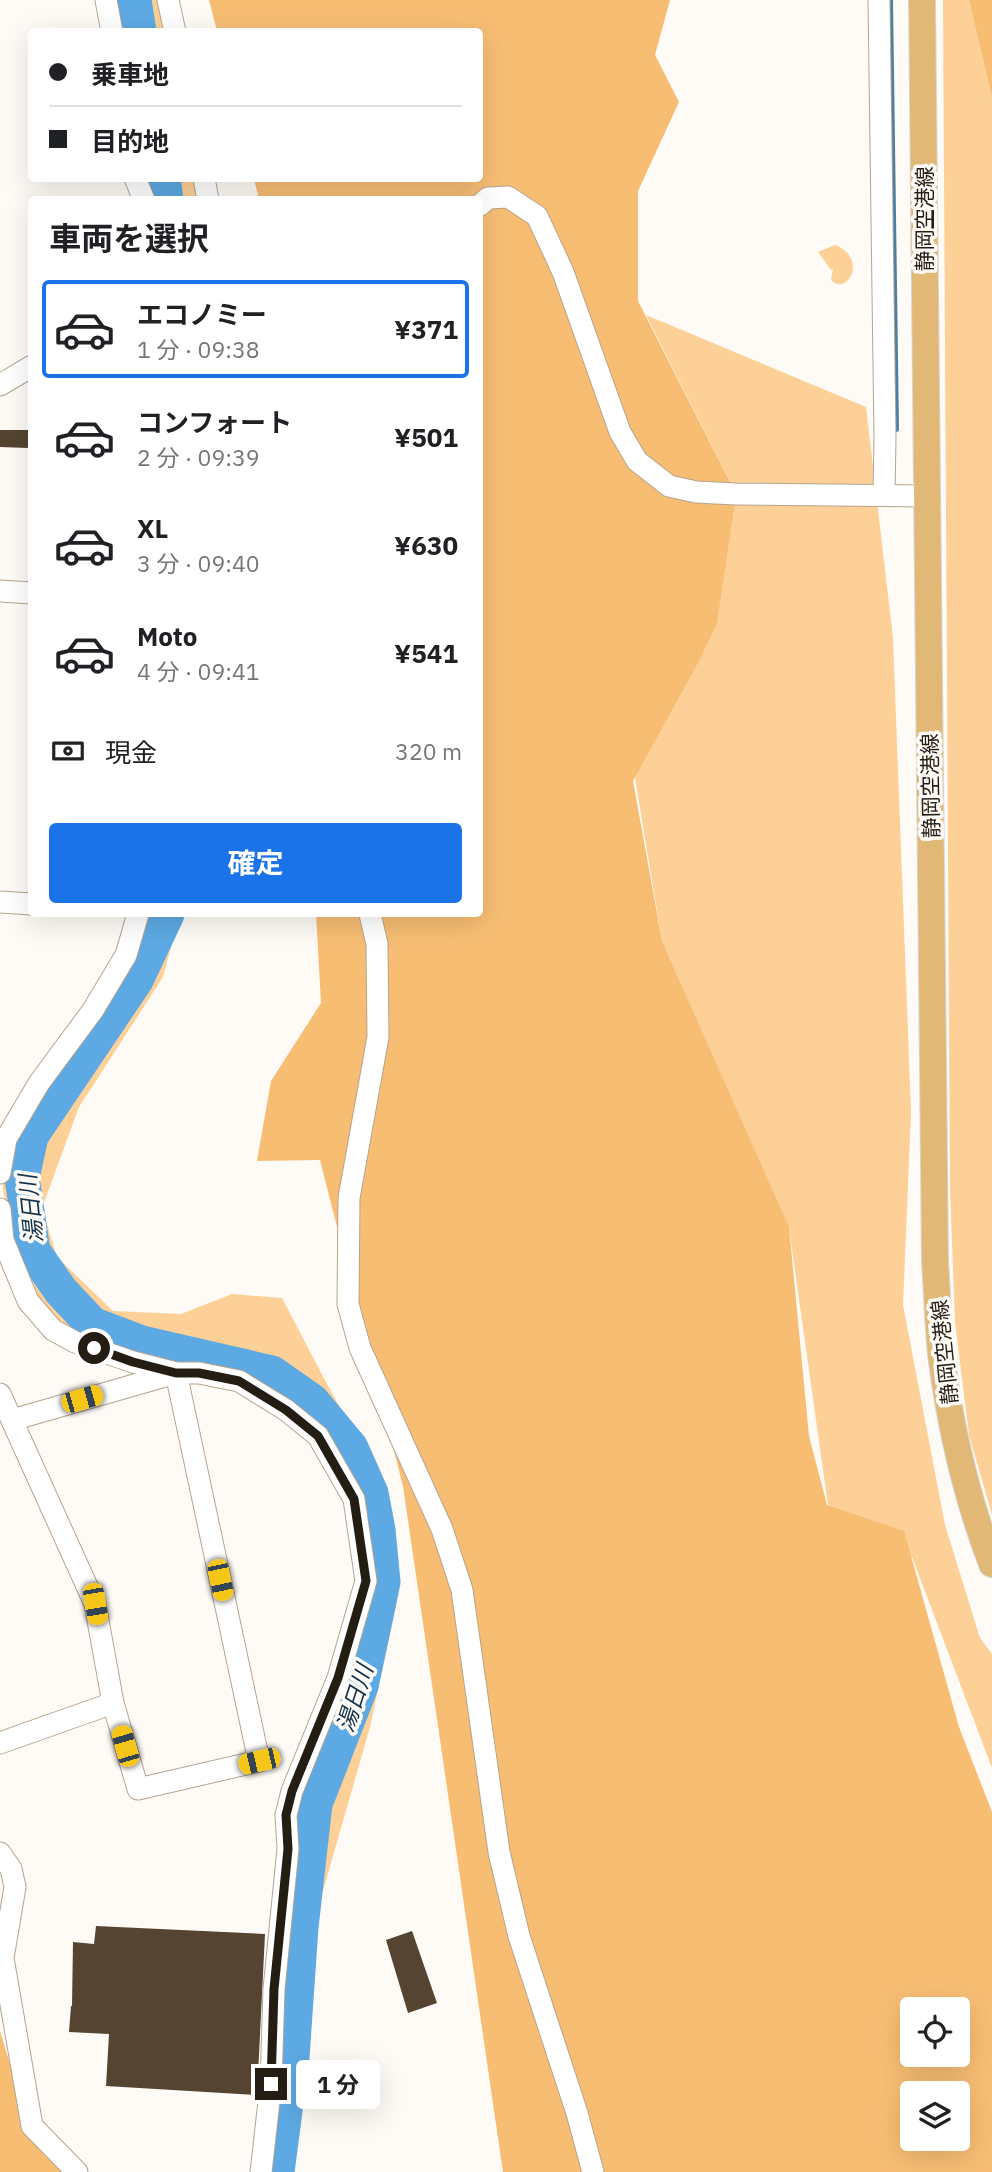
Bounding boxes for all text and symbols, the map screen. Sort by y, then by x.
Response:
text: 乗車地 [91,57,169,91]
text: 目的地 [91,124,169,158]
street label: 静岡空港線 [910,167,938,272]
text: 車両を選択 [49,217,209,259]
text: エコノミー [137,297,267,331]
icon: car [53,298,116,361]
text: ¥371 [394,312,458,346]
text: 1 分 · 09:38 [137,334,260,364]
text: コンフォート [137,405,292,439]
icon: car [53,406,116,469]
text: ¥501 [394,420,458,454]
text: 2 分 · 09:39 [137,442,260,472]
text: XL [137,511,168,545]
icon: car [53,514,116,577]
text: ¥630 [394,528,458,562]
text: 3 分 · 09:40 [137,548,260,578]
text: Moto [137,619,197,653]
icon: car [53,622,116,685]
text: ¥541 [394,636,458,670]
text: 4 分 · 09:41 [137,656,260,686]
icon: cash [49,732,87,770]
street label: 静岡空港線 [915,733,945,839]
text: 現金 [105,735,157,769]
text: 320 m [395,736,462,766]
button: 確定 [49,823,462,903]
water label: 湯日川 [11,1170,49,1245]
street label: 静岡空港線 [925,1298,963,1406]
route start [78,1332,110,1364]
car [59,1383,106,1415]
car [206,1557,235,1603]
car [82,1581,109,1627]
water label: 湯日川 [329,1658,380,1735]
car [110,1723,141,1769]
car [237,1746,282,1776]
map controls [900,1997,970,2151]
button: locate [900,1997,970,2067]
callout: 1 分 [296,2060,380,2108]
route end [255,2068,287,2100]
text: 1 分 [317,2069,359,2099]
button: layers [900,2081,970,2151]

